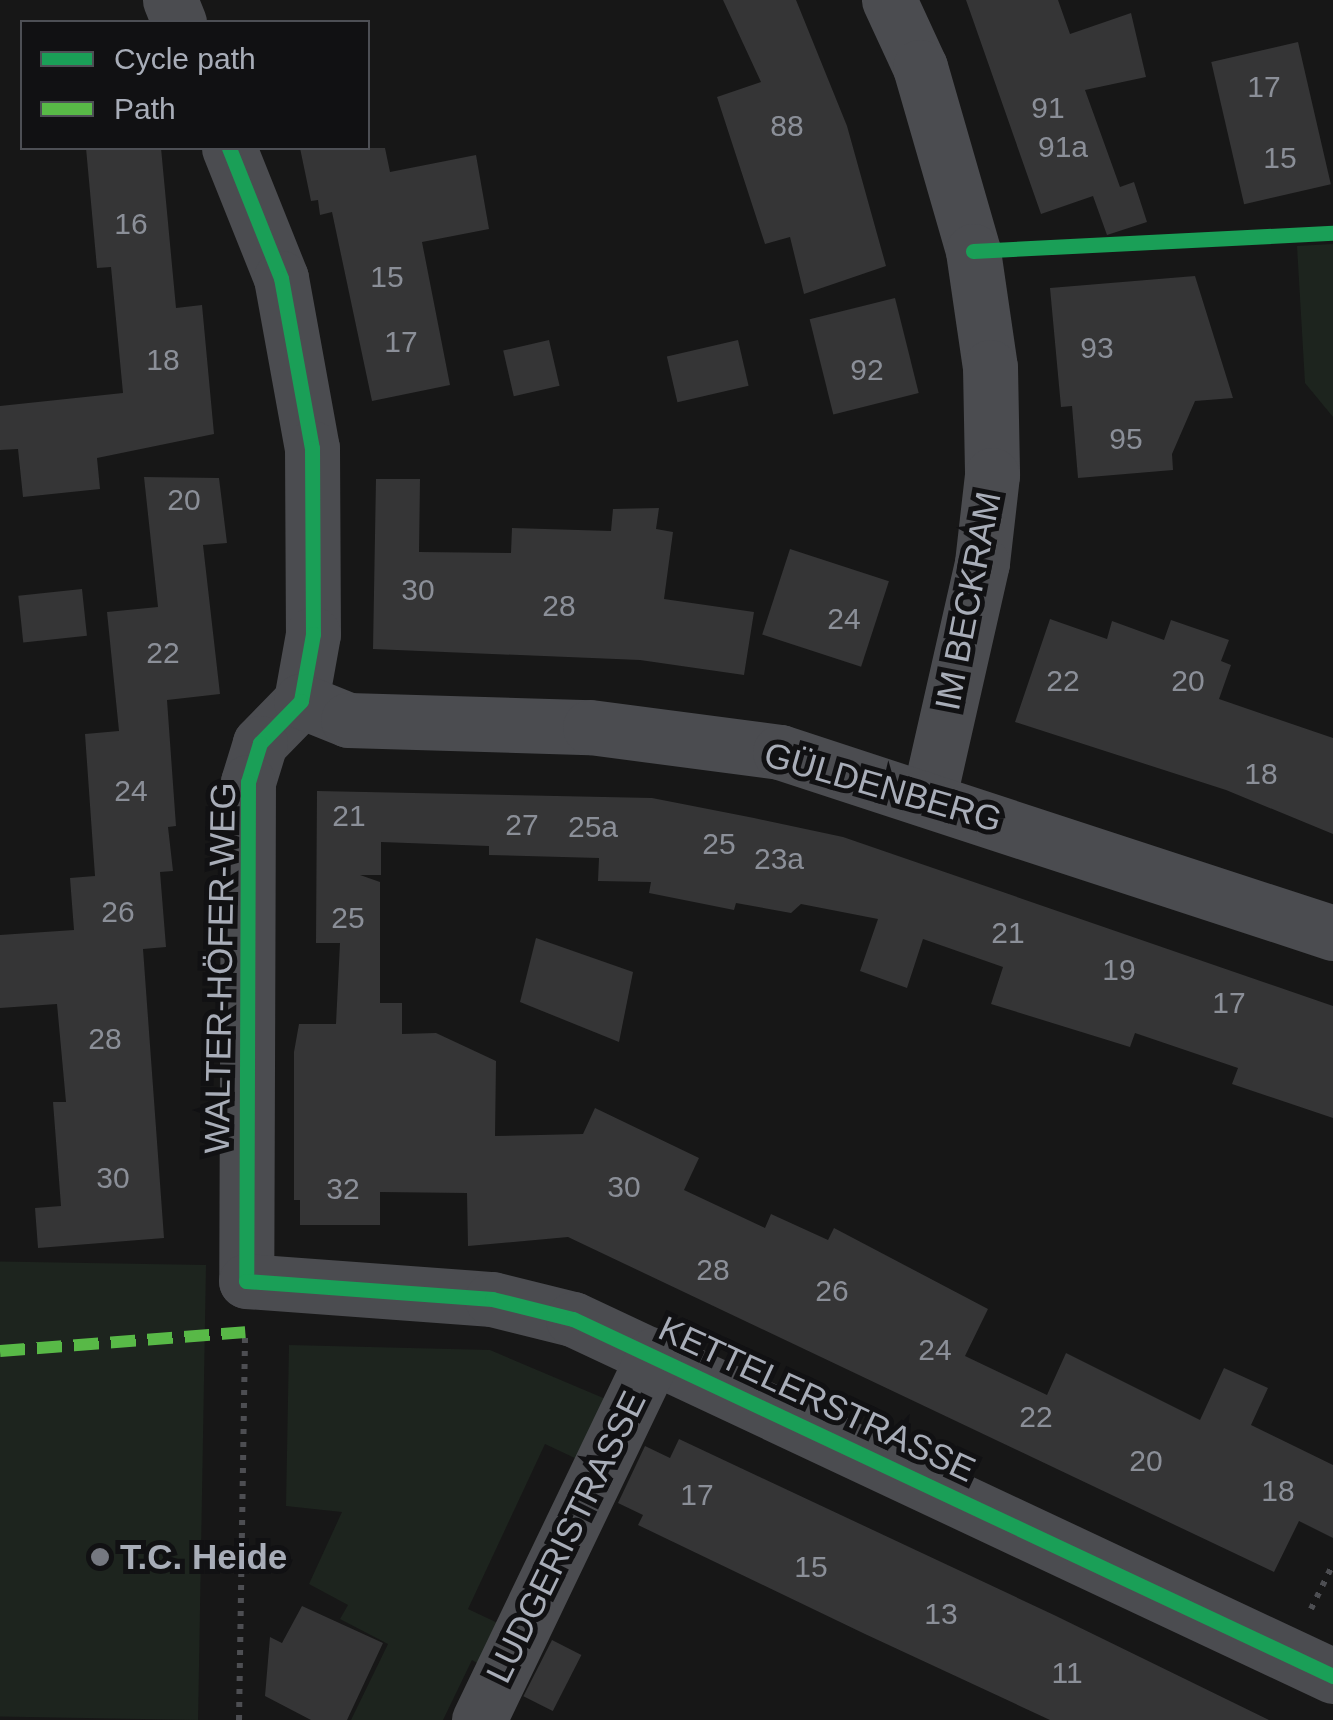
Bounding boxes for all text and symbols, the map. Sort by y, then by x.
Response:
legend [20,20,370,150]
text: Cycle path [114,42,256,75]
house number: 17 [1247,69,1281,105]
house number: 91 [1031,90,1065,126]
text: Path [114,92,176,125]
house number: 88 [770,108,804,144]
house number: 91a [1038,129,1088,165]
house number: 15 [1263,140,1297,176]
house number: 16 [114,206,148,242]
house number: 15 [370,259,404,295]
house number: 17 [384,324,418,360]
house number: 93 [1080,330,1114,366]
house number: 18 [146,342,180,378]
house number: 92 [850,352,884,388]
house number: 95 [1109,421,1143,457]
house number: 20 [167,482,201,518]
street label: IM BECKRAM [926,488,1010,714]
house number: 30 [401,572,435,608]
house number: 28 [542,588,576,624]
house number: 24 [827,601,861,637]
house number: 22 [146,635,180,671]
house number: 22 [1046,663,1080,699]
house number: 20 [1171,663,1205,699]
street label: GÜLDENBERG [759,733,1007,841]
house number: 18 [1244,756,1278,792]
house number: 24 [114,773,148,809]
street label: WALTER-HÖFER-WEG [196,782,244,1154]
house number: 21 [332,798,366,834]
house number: 27 [505,807,539,843]
house number: 25a [568,809,618,845]
house number: 25 [702,826,736,862]
house number: 23a [754,841,804,877]
house number: 26 [101,894,135,930]
house number: 25 [331,900,365,936]
house number: 21 [991,915,1025,951]
house number: 19 [1102,952,1136,988]
house number: 17 [1212,985,1246,1021]
house number: 28 [88,1021,122,1057]
house number: 30 [96,1160,130,1196]
house number: 30 [607,1169,641,1205]
house number: 32 [326,1171,360,1207]
house number: 28 [696,1252,730,1288]
house number: 26 [815,1273,849,1309]
street label: KETTELERSTRASSE [652,1307,982,1491]
house number: 24 [918,1332,952,1368]
street label: LUDGERISTRASSE [477,1384,655,1690]
house number: 22 [1019,1399,1053,1435]
house number: 20 [1129,1443,1163,1479]
house number: 18 [1261,1473,1295,1509]
house number: 17 [680,1477,714,1513]
place label: T.C. Heide [120,1536,287,1578]
marker: T.C. Heide [89,1546,111,1568]
house number: 15 [794,1549,828,1585]
house number: 13 [924,1596,958,1632]
house number: 11 [1051,1655,1083,1691]

